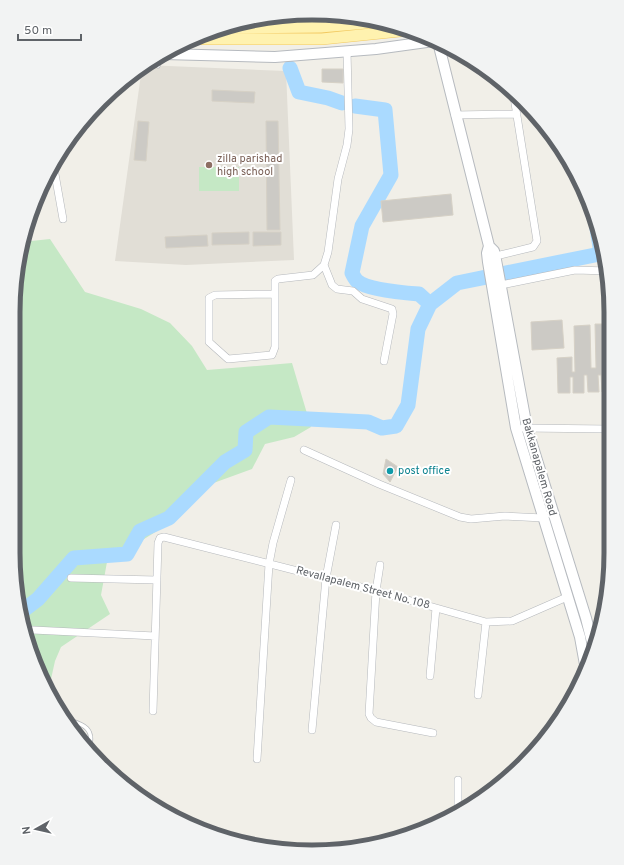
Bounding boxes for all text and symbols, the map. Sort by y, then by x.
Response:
scale bar [18,16,81,42]
text: 50 m [24,23,52,39]
place label: zilla parishad high school [217,152,282,179]
marker: zilla parishad high school [204,160,214,170]
street label: Bakkanapalem Road [518,416,560,518]
place label: post office [398,464,450,478]
marker: post office [385,466,395,476]
street label: Revallapalem Street No. 108 [294,563,432,613]
north arrow [16,809,56,849]
text: N [20,825,35,835]

